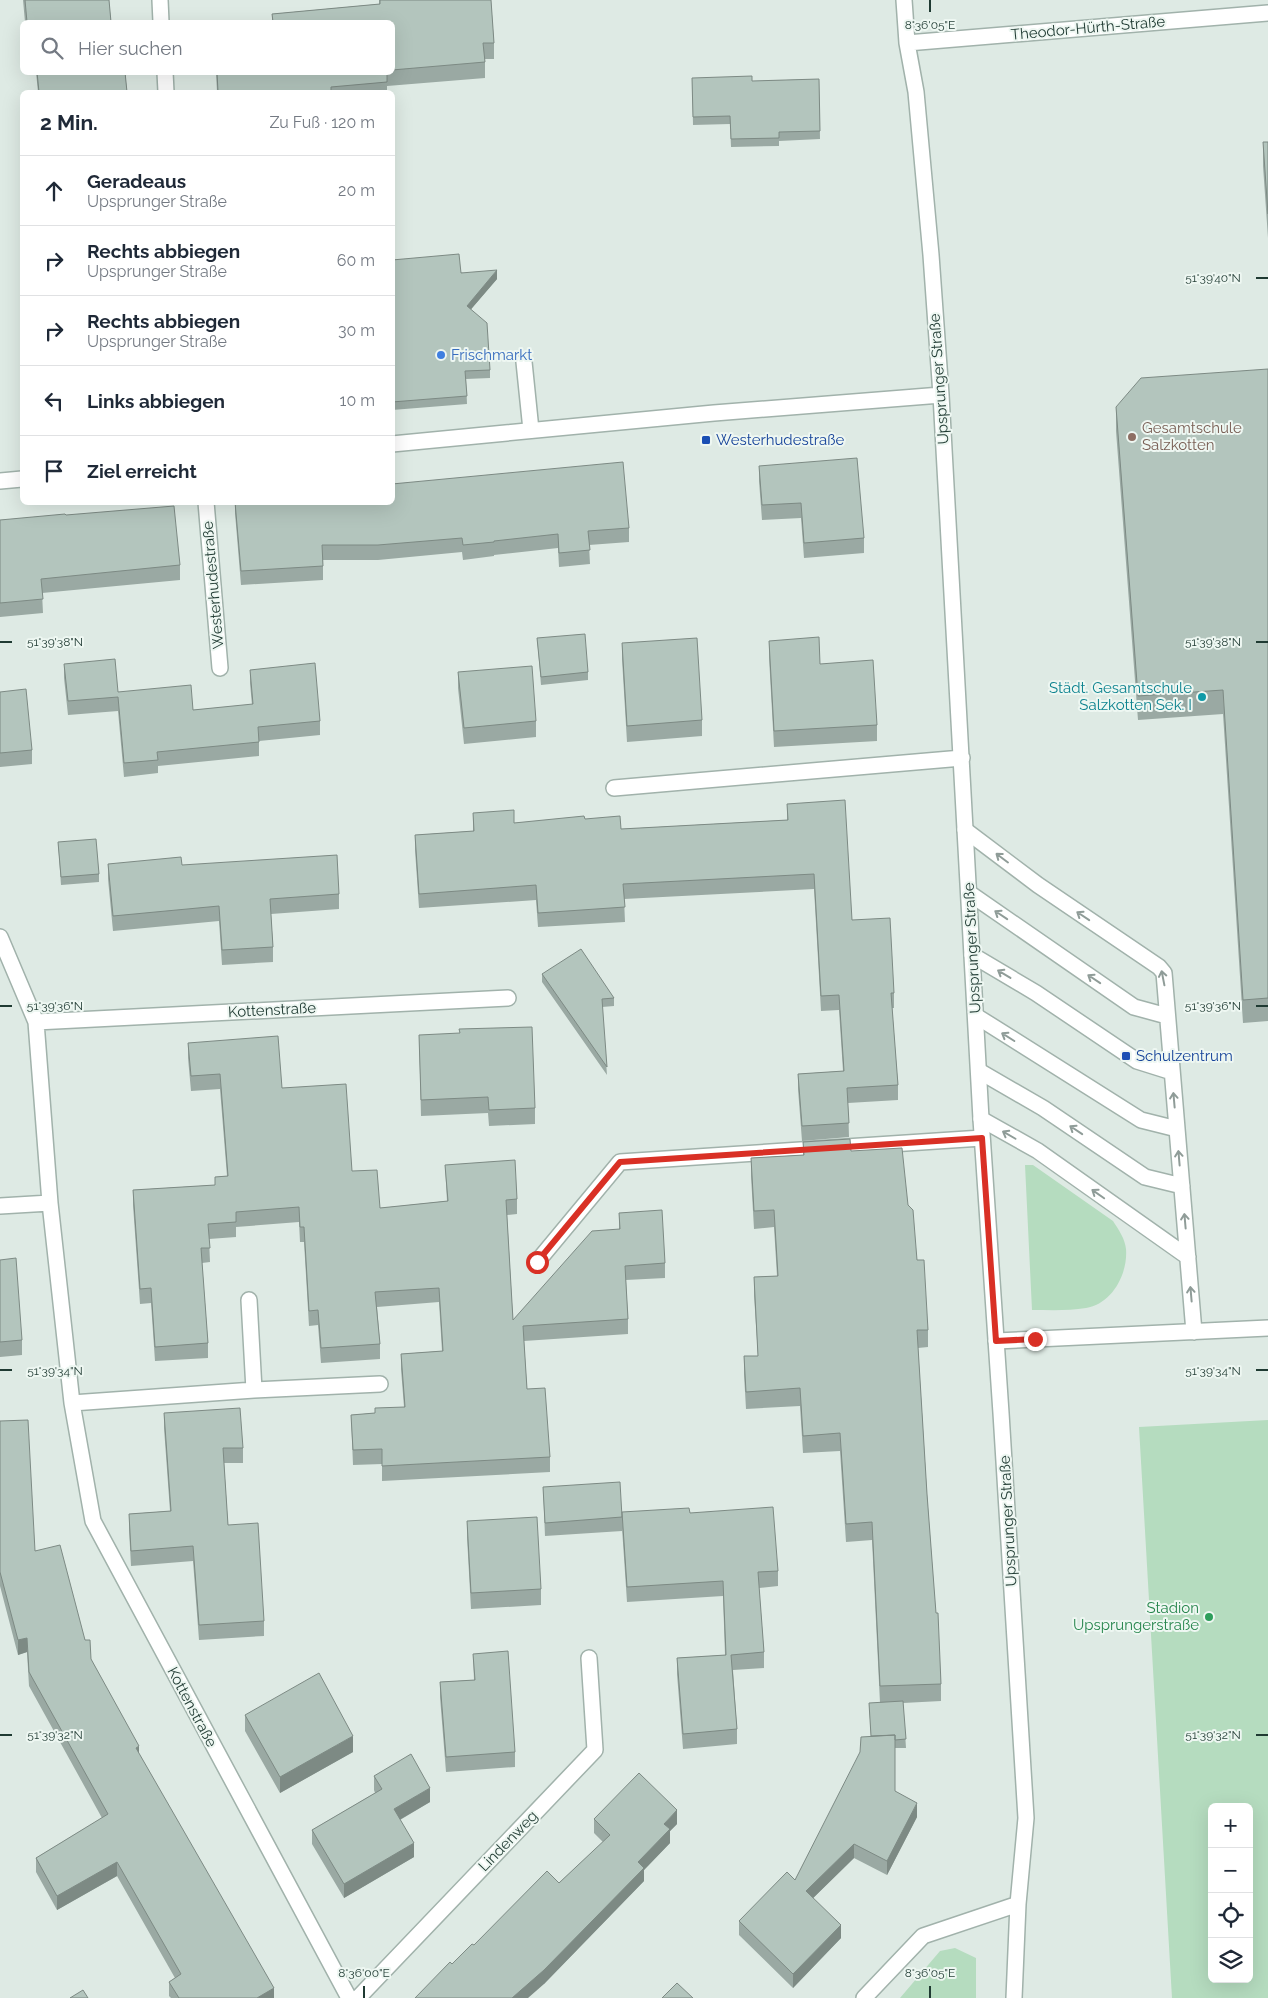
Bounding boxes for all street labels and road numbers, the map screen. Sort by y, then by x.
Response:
street label: Theodor-Hürth-Straße [1010,12,1166,44]
street label: Upsprunger Straße [925,313,953,445]
street label: Westerhudestraße [198,520,228,650]
street label: Upsprunger Straße [960,882,984,1014]
street label: Kottenstraße [227,999,317,1021]
street label: Upsprunger Straße [996,1455,1020,1587]
street label: Kottenstraße [163,1664,221,1750]
street label: Lindenweg [475,1807,541,1875]

